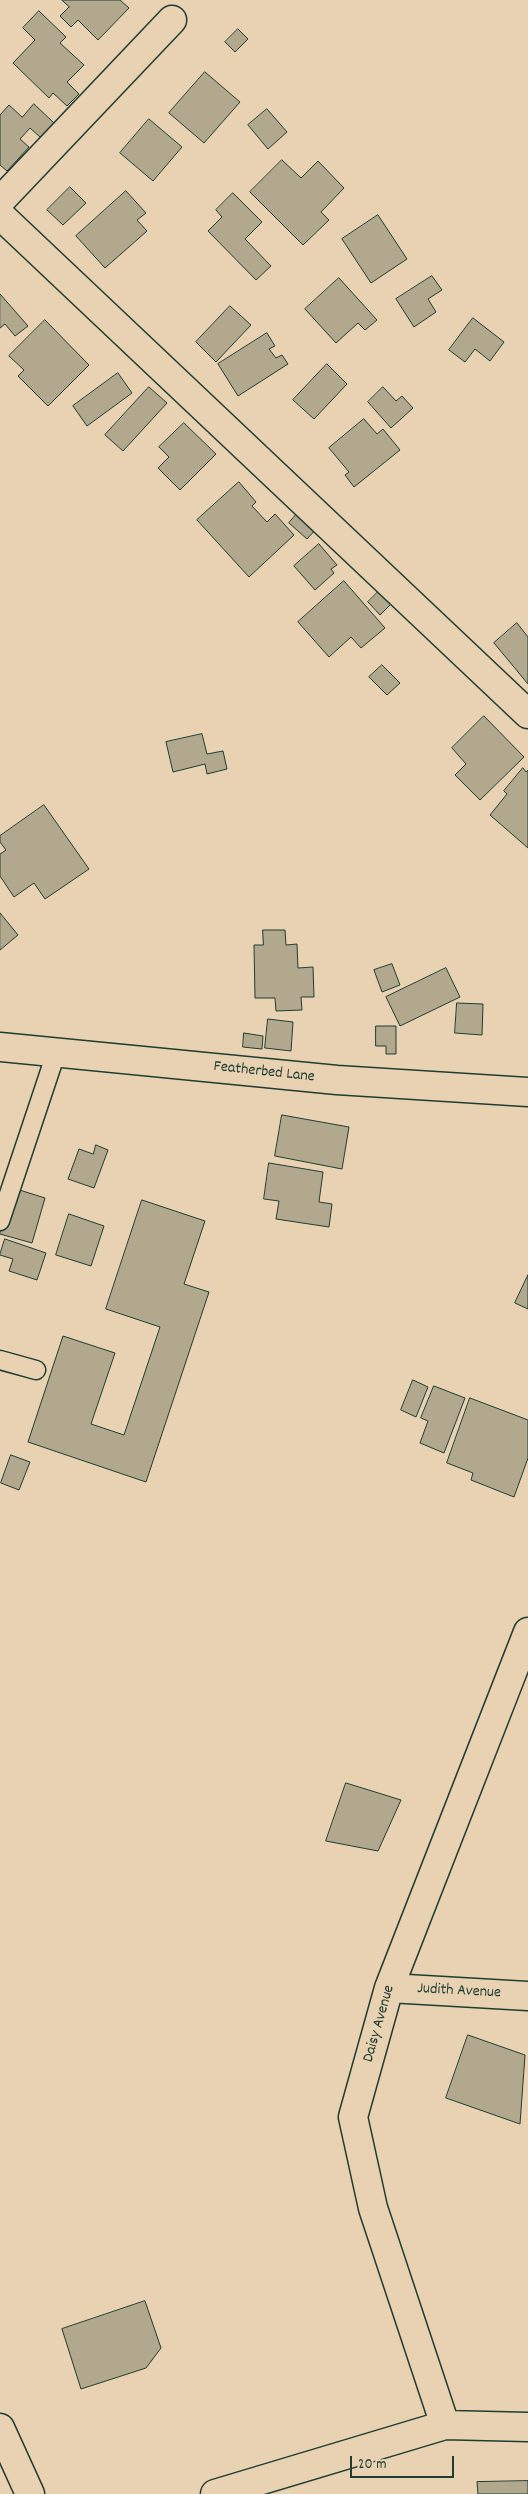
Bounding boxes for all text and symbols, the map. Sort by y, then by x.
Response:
street label: Featherbed Lane [213,1058,315,1088]
street label: Judith Avenue [417,1980,501,2004]
street label: Daisy Avenue [360,1983,400,2065]
scale bar [353,2446,457,2478]
text: 20 m [358,2454,386,2476]

